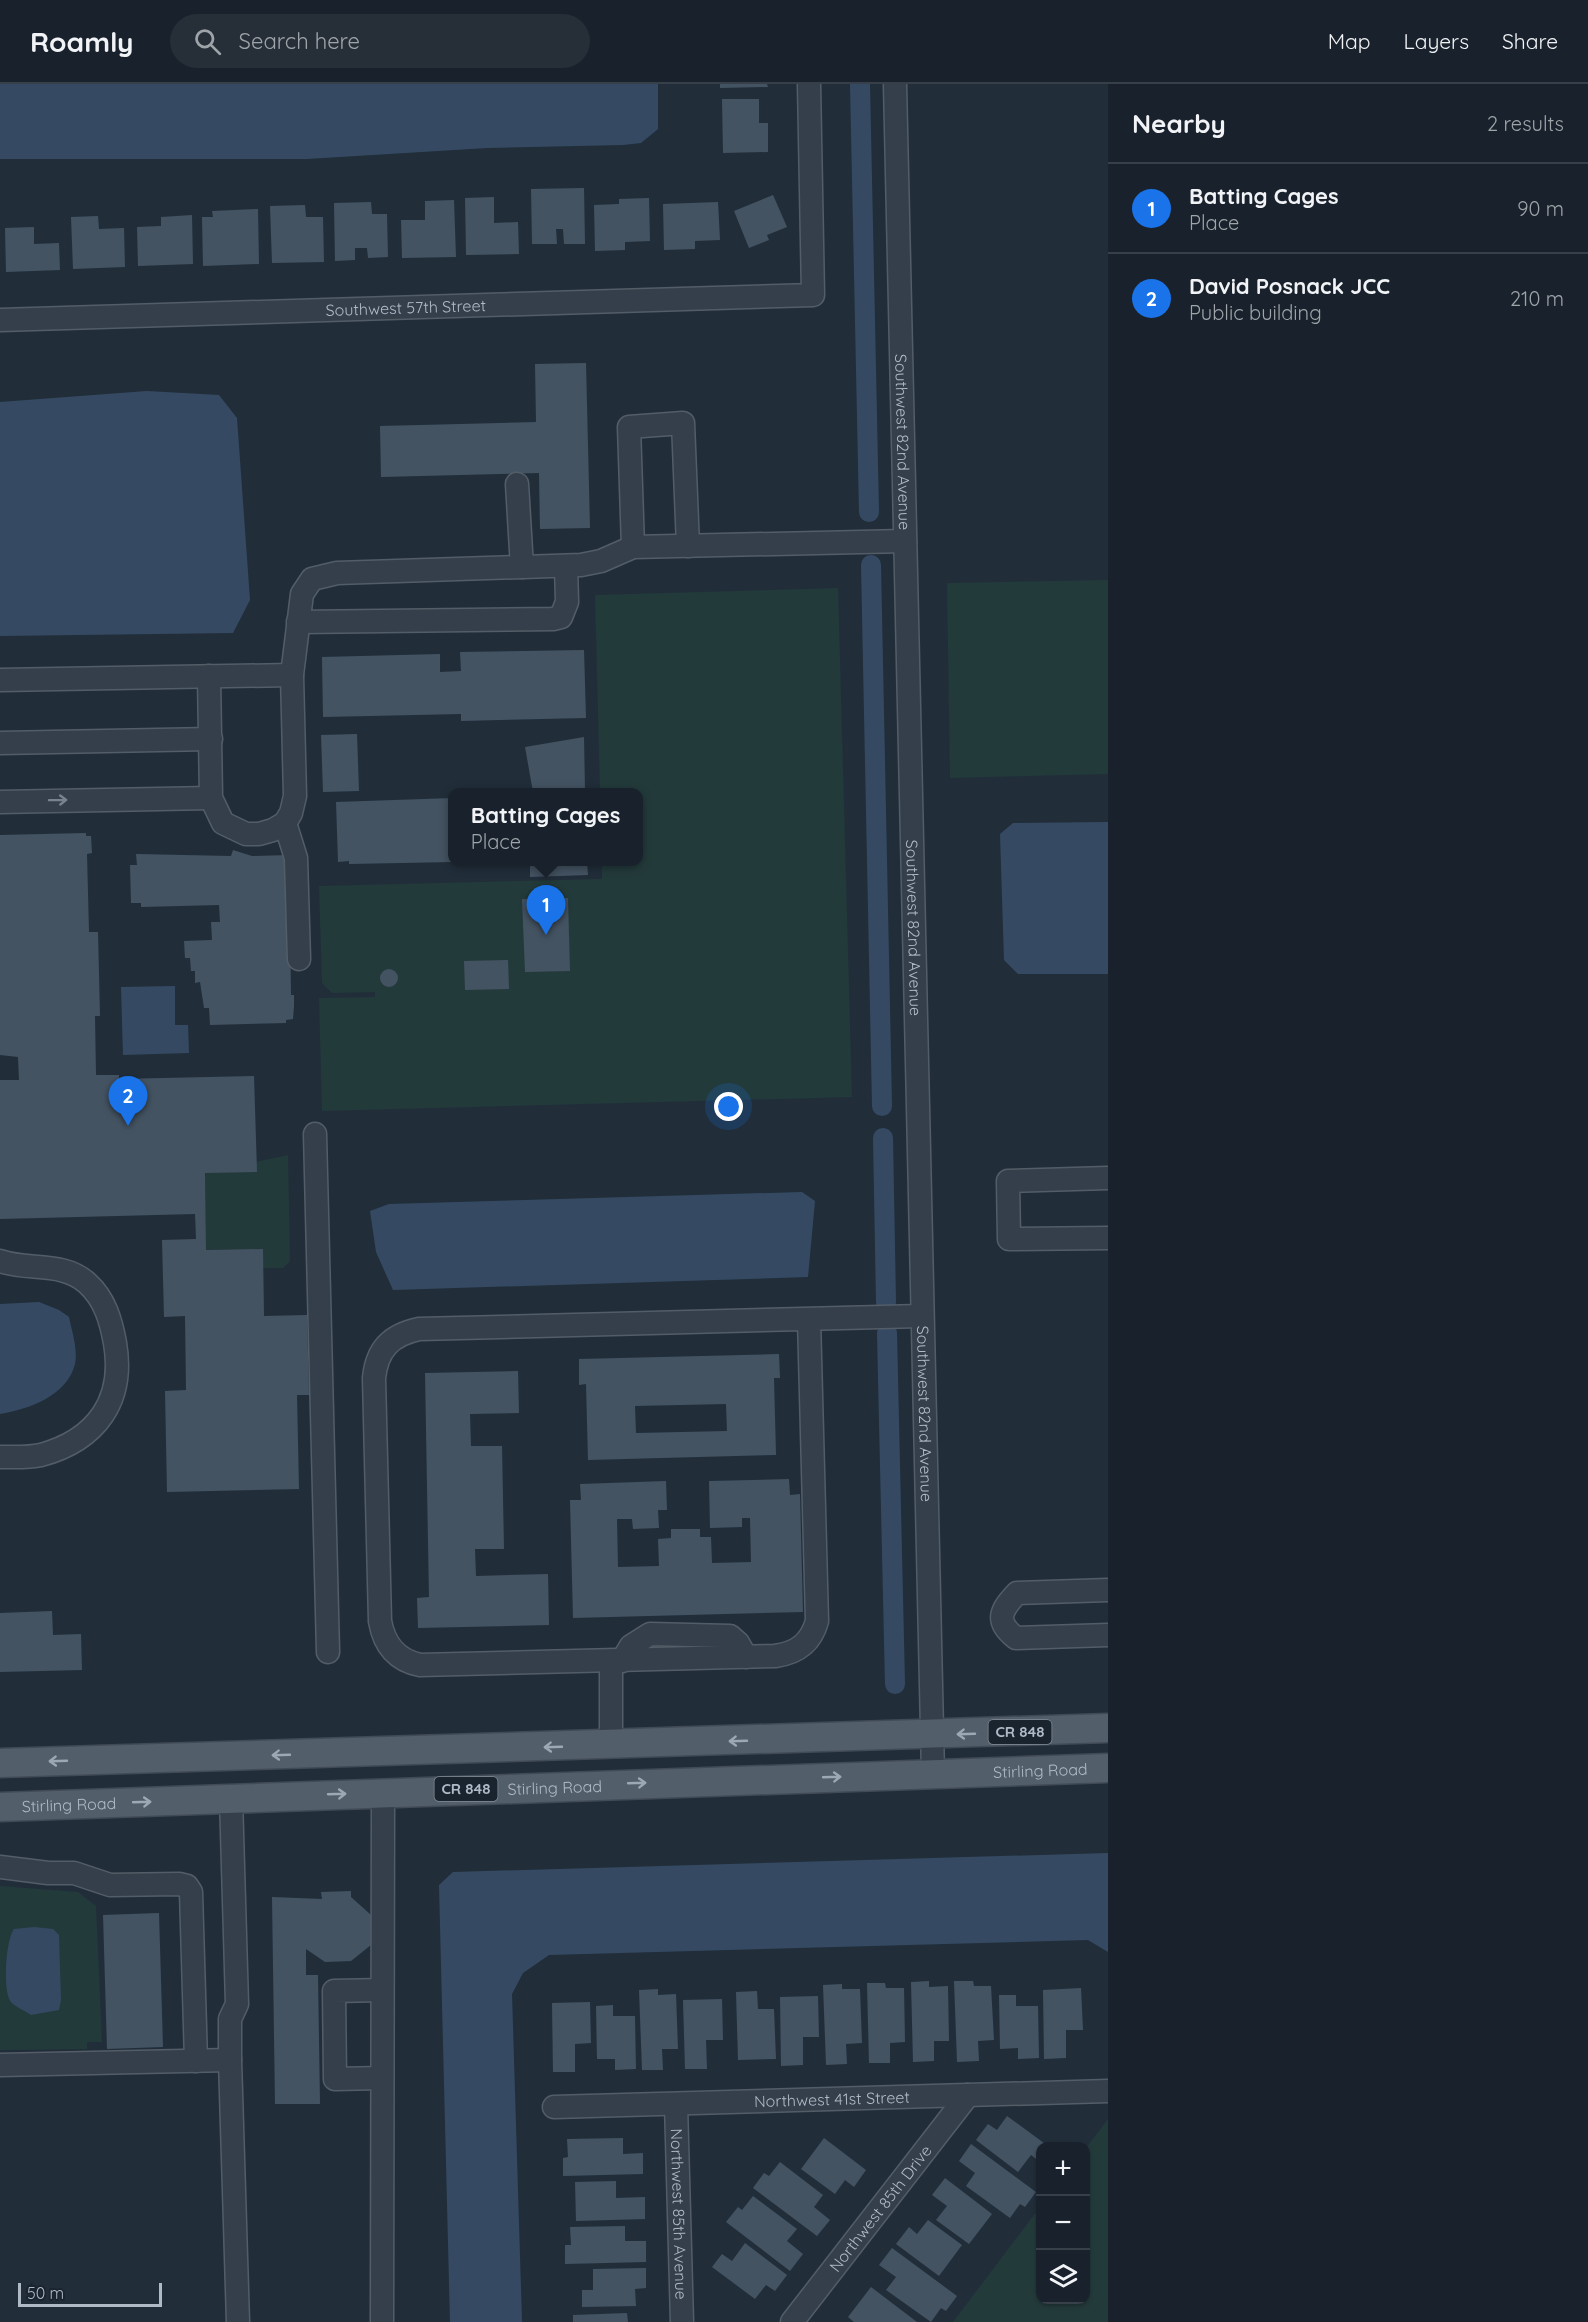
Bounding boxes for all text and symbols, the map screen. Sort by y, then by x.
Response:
search box [170,14,590,68]
text: Roamly [30,24,134,59]
icon: search [191,25,224,58]
text: Search here [239,27,360,55]
text: Map [1328,28,1371,54]
text: Layers [1404,28,1469,54]
text: Share [1502,28,1558,54]
text: Nearby [1132,107,1226,140]
text: 2 results [1487,111,1564,136]
text: Batting Cages [1189,182,1339,210]
text: 1 [1148,196,1155,221]
text: 90 m [1517,196,1564,221]
text: Place [1189,210,1239,235]
text: David Posnack JCC [1189,272,1390,300]
text: 2 [1146,286,1157,311]
text: 210 m [1510,286,1564,311]
street label: Southwest 57th Street [325,295,486,320]
text: Public building [1189,300,1322,325]
street label: Southwest 82nd Avenue [891,354,915,530]
popup [448,788,643,866]
one-way arrow [48,794,68,805]
text: Batting Cages [471,801,620,829]
text: Place [471,829,521,854]
street label: Southwest 82nd Avenue [902,839,926,1016]
pin: 1 [526,886,566,935]
pin: 2 [108,1076,148,1126]
your location [714,1092,743,1121]
street label: Southwest 82nd Avenue [913,1325,937,1502]
road number: CR 848 [988,1720,1052,1744]
one-way arrow [956,1729,976,1740]
one-way arrow [729,1736,749,1747]
one-way arrow [543,1741,563,1752]
one-way arrow [271,1749,291,1760]
one-way arrow [48,1756,68,1767]
street label: Stirling Road [993,1759,1088,1782]
one-way arrow [821,1771,841,1783]
street label: Stirling Road [507,1776,602,1799]
road number: CR 848 [434,1777,498,1801]
one-way arrow [627,1777,647,1789]
one-way arrow [327,1788,347,1800]
street label: Stirling Road [21,1793,117,1816]
one-way arrow [132,1796,152,1807]
street label: Northwest 41st Street [754,2087,910,2111]
street label: Northwest 85th Avenue [667,2128,691,2300]
street label: Northwest 85th Drive [825,2141,936,2276]
map controls [1036,2142,1090,2304]
button: + [1036,2142,1090,2196]
button: − [1036,2196,1090,2250]
button: layers [1036,2250,1090,2304]
scale bar [18,2280,162,2308]
text: 50 m [27,2283,64,2303]

